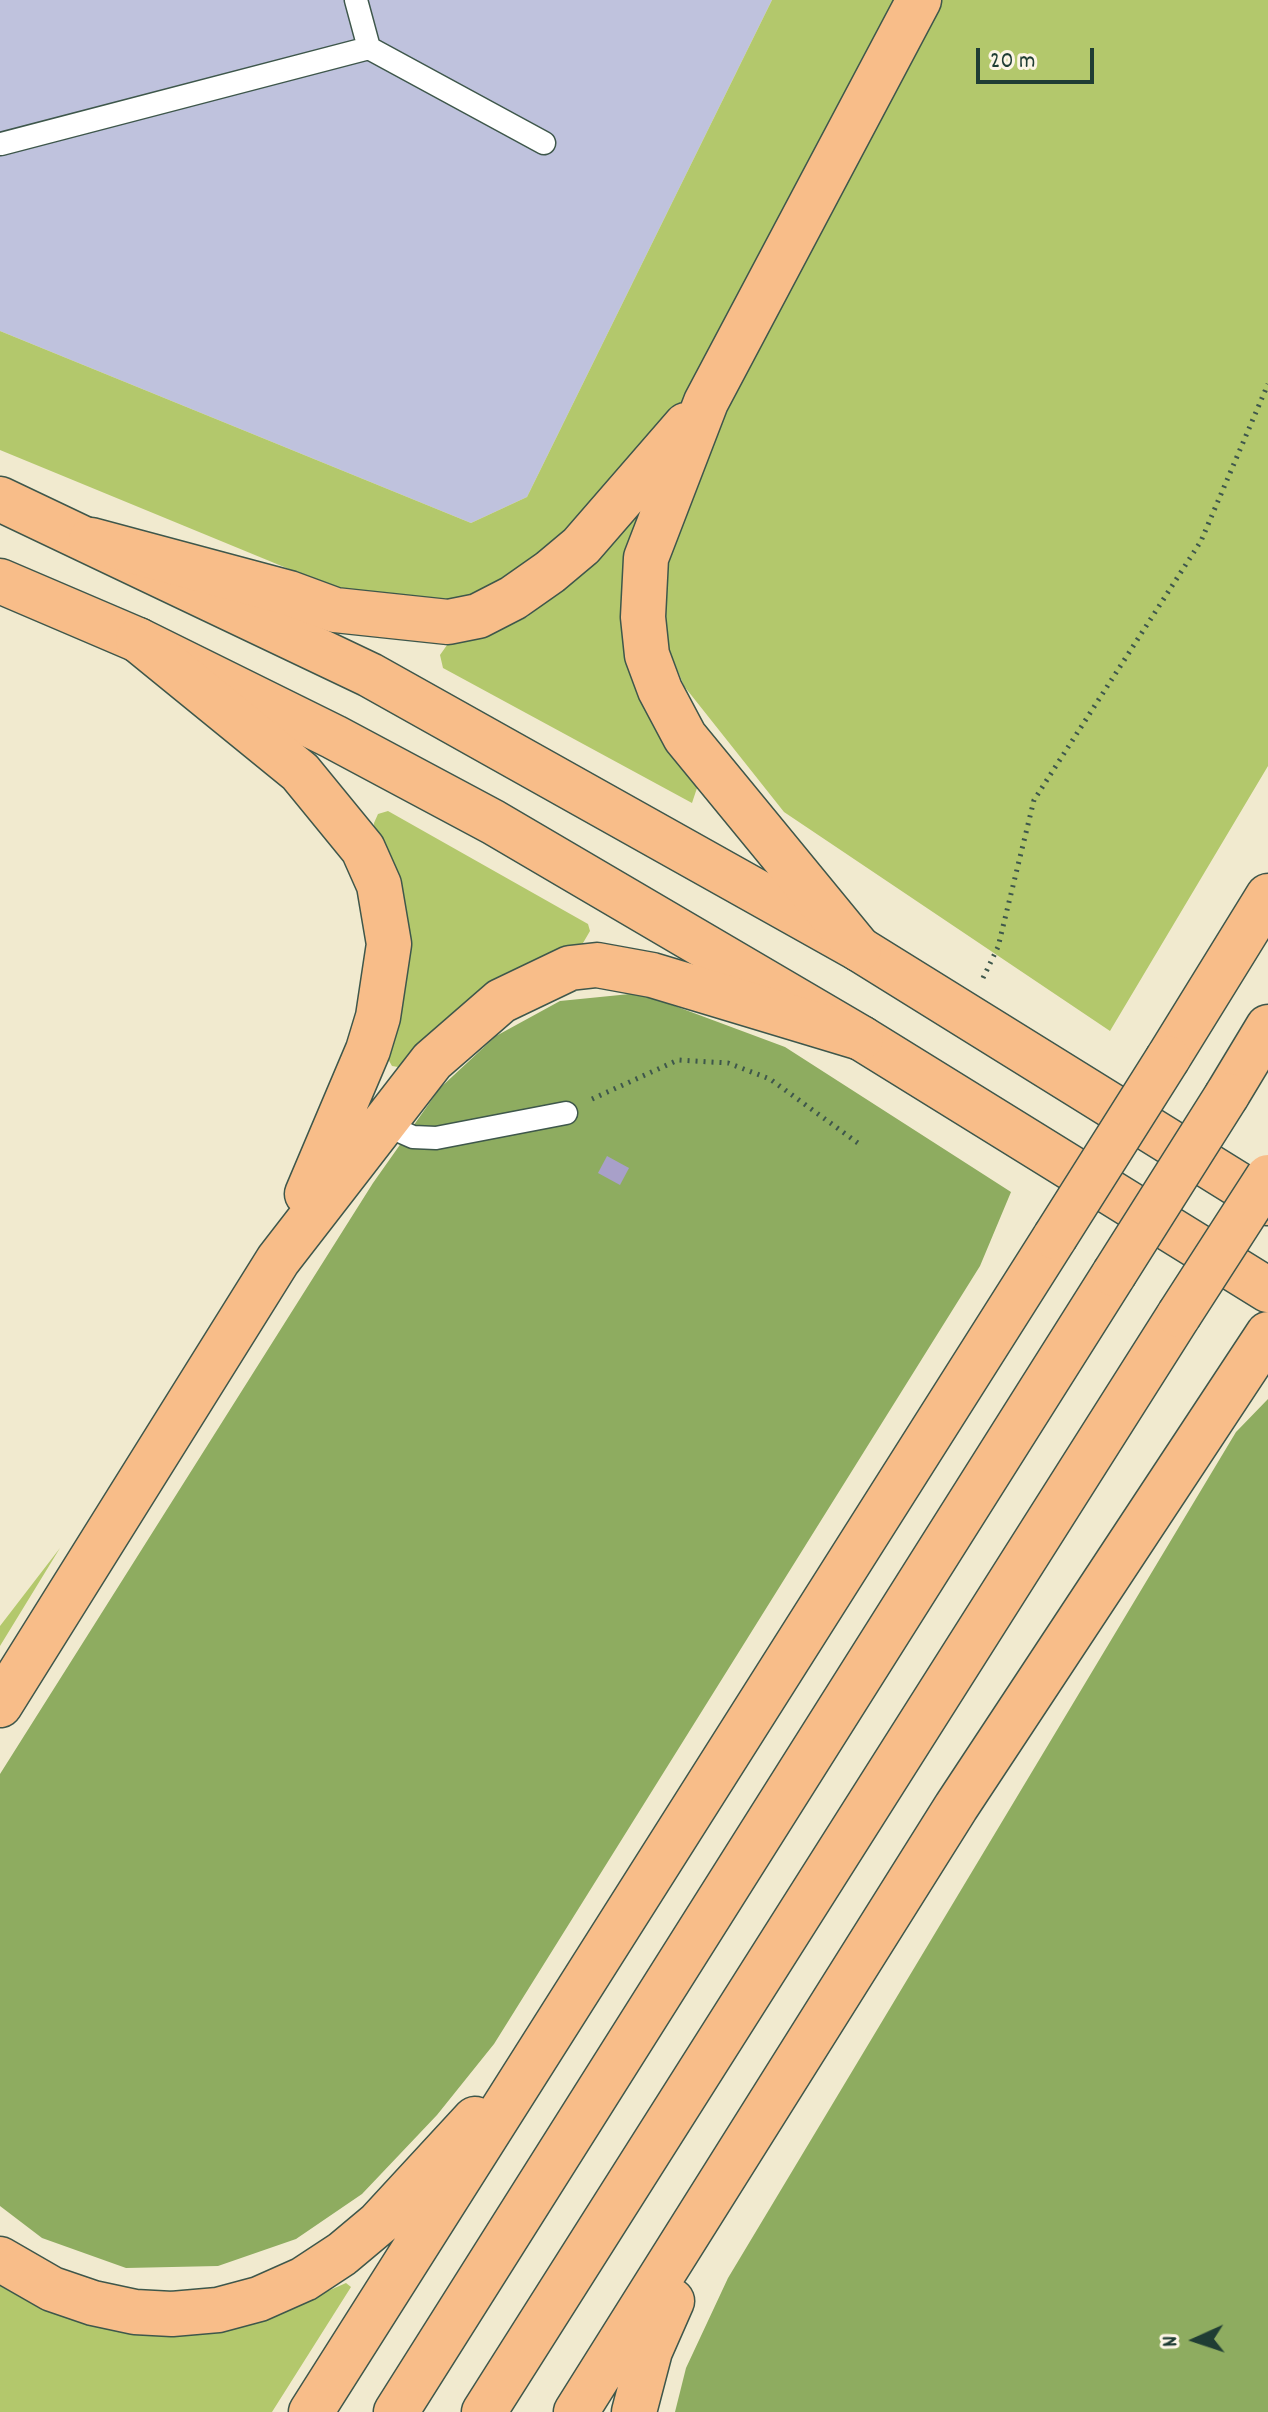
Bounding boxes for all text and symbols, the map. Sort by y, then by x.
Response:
scale bar [980,32,1098,82]
text: 20 m [990,45,1036,79]
north arrow [1156,2300,1236,2380]
text: N [1156,2335,1187,2348]

